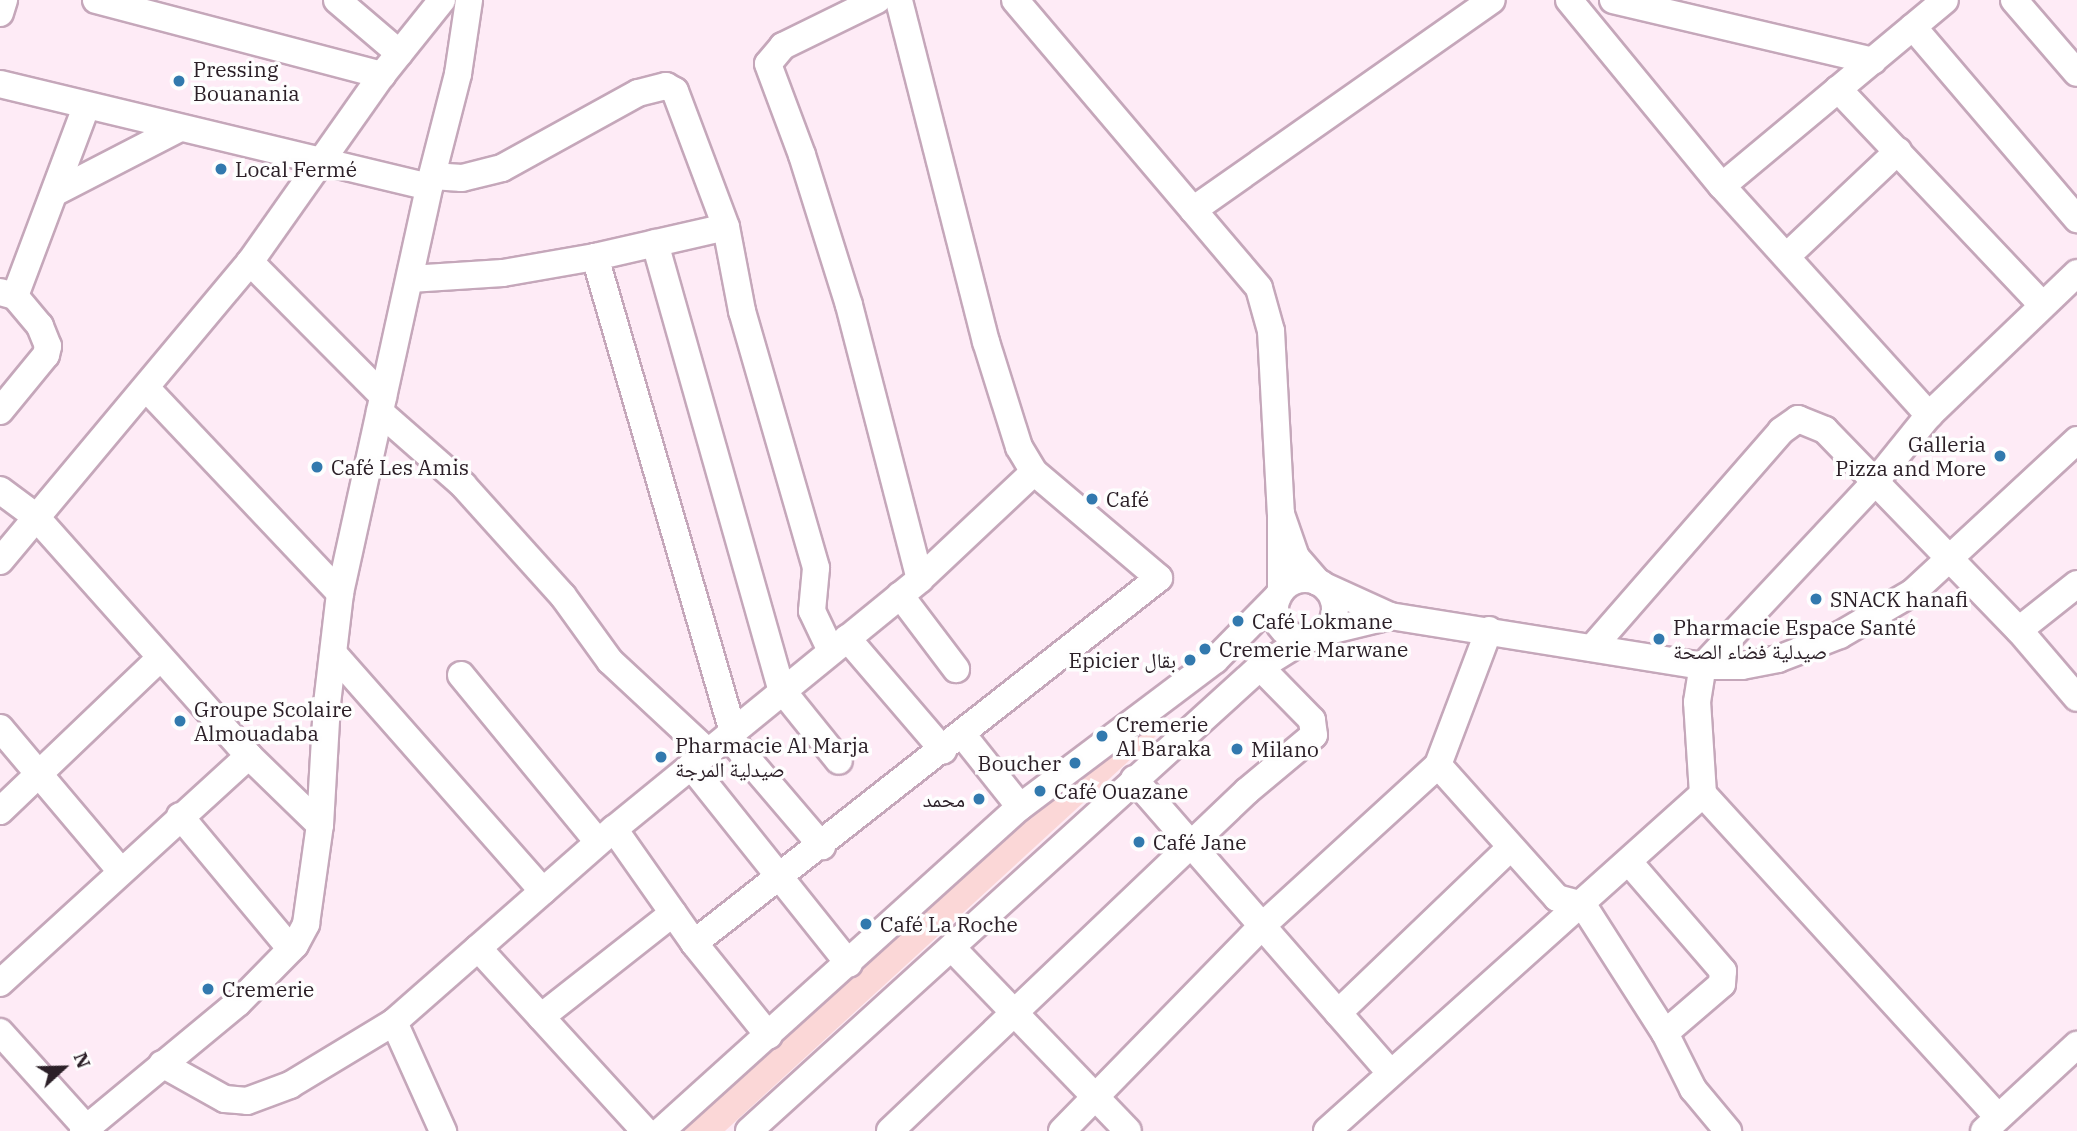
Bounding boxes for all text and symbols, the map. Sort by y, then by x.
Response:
place label: Pressing Bouanania [193,56,300,106]
marker: Pressing Bouanania [171,73,187,89]
place label: Local Fermé [235,156,357,182]
marker: Local Fermé [213,161,229,177]
place label: Galleria Pizza and More [1835,431,1986,481]
marker: Galleria Pizza and More [1992,448,2008,464]
place label: Café Les Amis [331,454,469,480]
marker: Café Les Amis [309,459,325,475]
place label: Café [1106,486,1149,512]
marker: Café [1084,491,1100,507]
place label: SNACK hanafi [1830,586,1968,612]
marker: SNACK hanafi [1808,591,1824,607]
place label: Café Lokmane [1252,608,1393,634]
marker: Café Lokmane [1230,613,1246,629]
place label: Pharmacie Espace Santé صيدلية فضاء الصحة [1673,614,1916,664]
marker: Pharmacie Espace Santé صيدلية فضاء الصحة [1651,631,1667,647]
place label: Cremerie Marwane [1219,636,1408,662]
marker: Cremerie Marwane [1197,641,1213,657]
place label: Epicier بقال [1068,647,1176,673]
marker: Epicier بقال [1182,652,1198,668]
place label: Groupe Scolaire Almouadaba [194,696,352,746]
place label: Cremerie Al Baraka [1116,711,1211,761]
marker: Groupe Scolaire Almouadaba [172,713,188,729]
marker: Cremerie Al Baraka [1094,728,1110,744]
place label: Pharmacie Al Marja صيدلية المرجة [675,732,869,782]
place label: Milano [1251,736,1319,762]
marker: Milano [1229,741,1245,757]
marker: Pharmacie Al Marja صيدلية المرجة [653,749,669,765]
place label: Boucher [978,750,1061,776]
marker: Boucher [1067,755,1083,771]
place label: Café Ouazane [1054,778,1188,804]
marker: Café Ouazane [1032,783,1048,799]
place label: محمد [923,786,965,812]
marker: محمد [971,791,987,807]
place label: Café Jane [1153,829,1247,855]
marker: Café Jane [1131,834,1147,850]
place label: Café La Roche [880,911,1018,937]
marker: Café La Roche [858,916,874,932]
place label: Cremerie [222,976,314,1002]
marker: Cremerie [200,981,216,997]
north arrow [28,1033,98,1103]
text: N [69,1049,96,1072]

